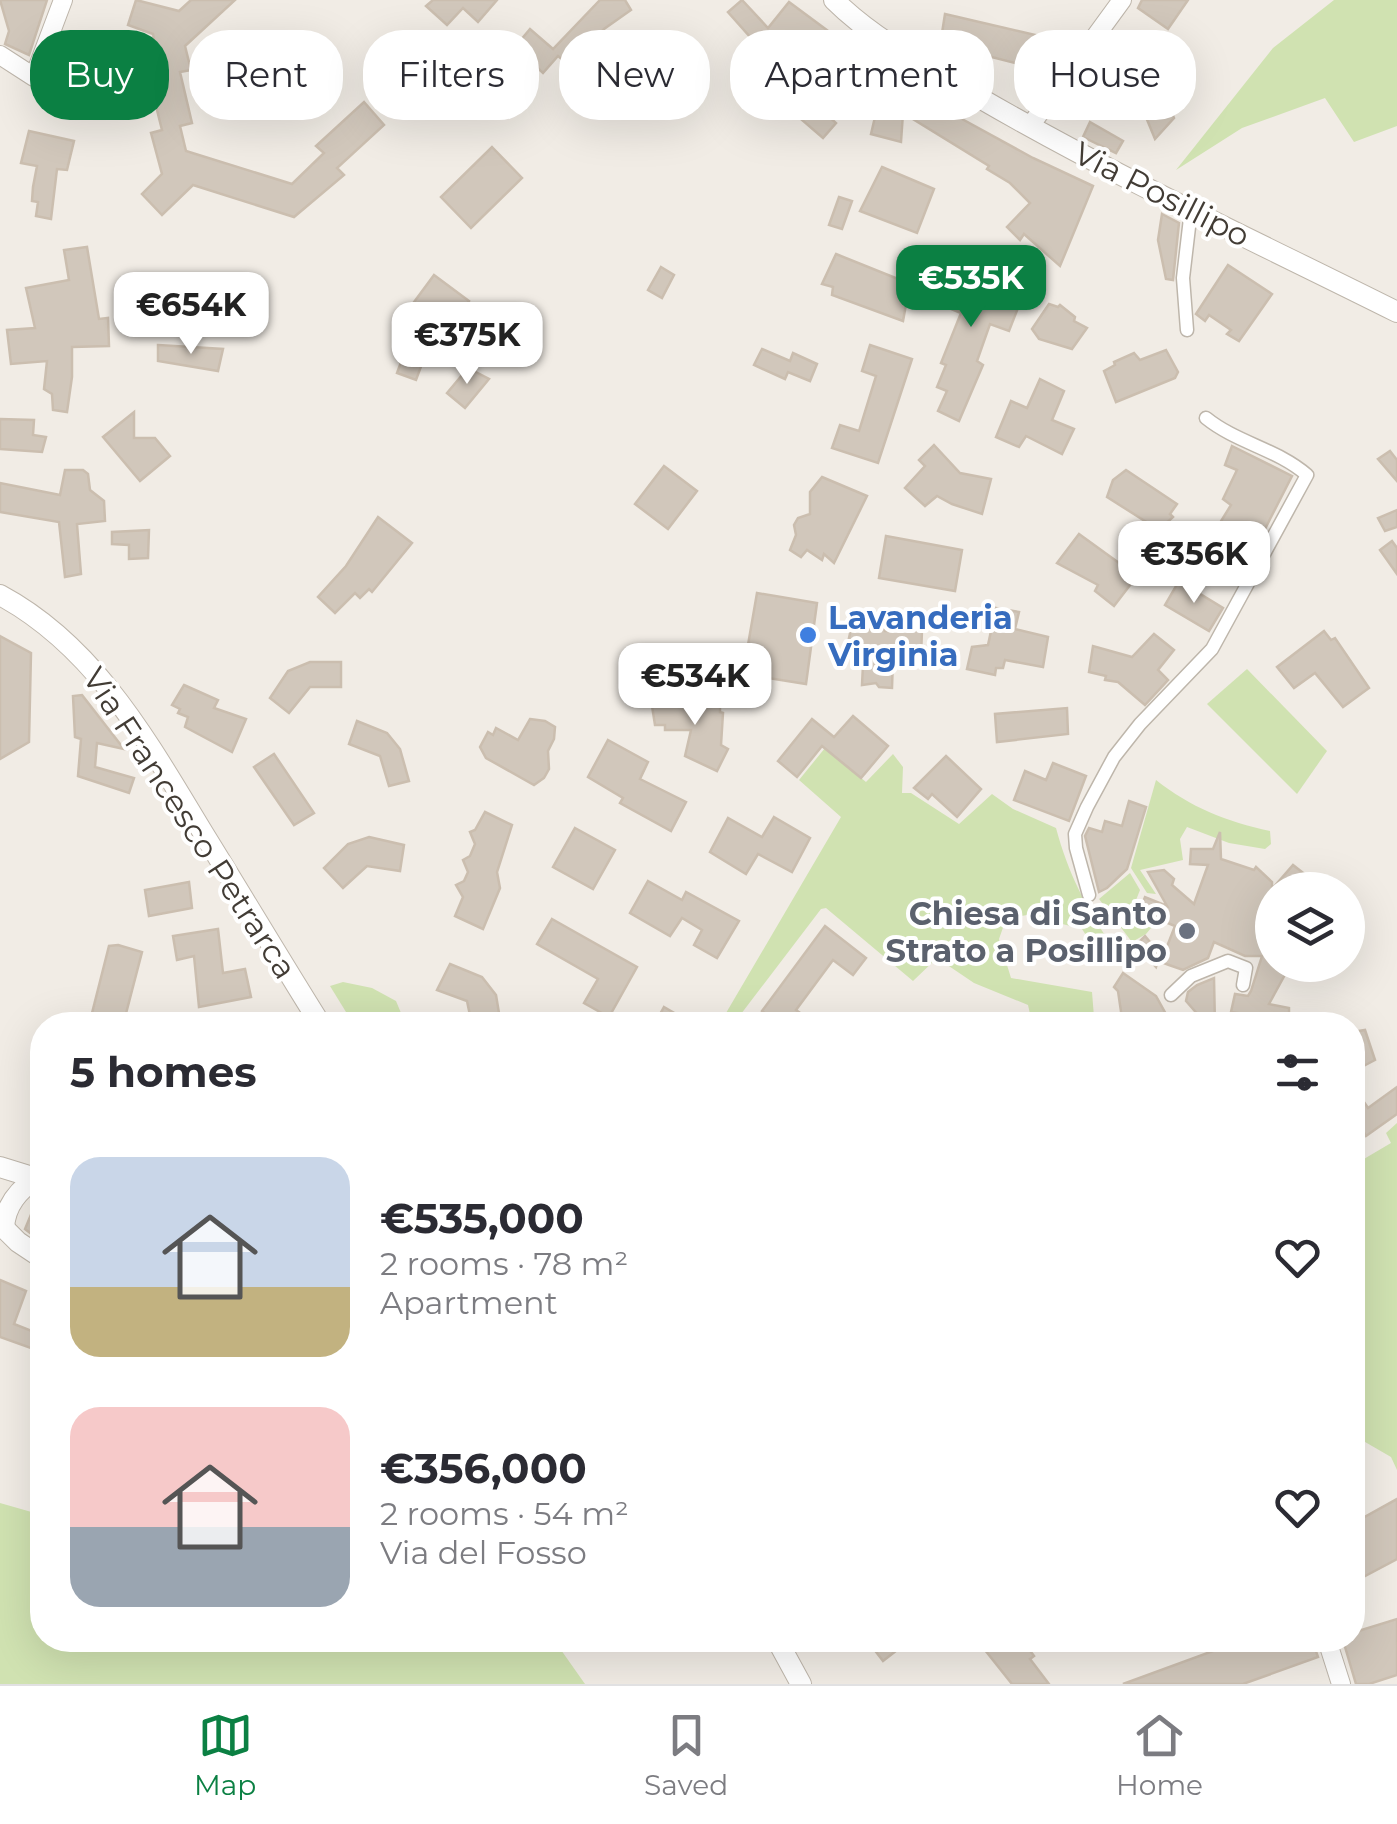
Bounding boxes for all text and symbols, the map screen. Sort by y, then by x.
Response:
chip: Buy [30,30,169,120]
chip: Rent [189,30,343,120]
chip: Filters [363,30,539,120]
chip: New [559,30,710,120]
chip: Apartment [730,30,994,120]
chip: House [1014,30,1196,120]
street label: Via Posillipo [1068,133,1256,255]
pin: €535K [901,245,1041,330]
text: €535K [918,258,1024,297]
pin: €654K [121,272,261,357]
text: €654K [136,285,246,324]
pin: €375K [397,302,537,387]
text: €375K [414,315,520,354]
pin: €356K [1124,521,1264,606]
text: €356K [1140,534,1248,573]
place label: Lavanderia Virginia [827,598,1013,674]
marker: Lavanderia Virginia [797,624,819,646]
pin: €534K [625,643,765,728]
text: €534K [640,656,750,695]
street label: Via Francesco Petrarca [75,660,305,986]
map controls [1255,872,1365,982]
button: layers [1255,872,1365,982]
place label: Chiesa di Santo Strato a Posillipo [886,894,1167,970]
marker: Chiesa di Santo Strato a Posillipo [1176,920,1198,942]
icon: filters [1270,1045,1325,1100]
text: 5 homes [70,1046,257,1098]
text: €535,000 [380,1192,584,1244]
icon: home [150,1197,270,1317]
icon: heart [1270,1230,1325,1285]
text: 2 rooms · 78 m² [380,1244,628,1283]
text: Apartment [380,1283,558,1322]
text: €356,000 [380,1442,587,1494]
icon: home [150,1447,270,1567]
icon: heart [1270,1480,1325,1535]
text: 2 rooms · 54 m² [380,1494,629,1533]
text: Via del Fosso [380,1533,587,1572]
tab: Map [194,1708,256,1802]
tab: Saved [644,1708,728,1802]
tab: Home [1116,1708,1203,1802]

